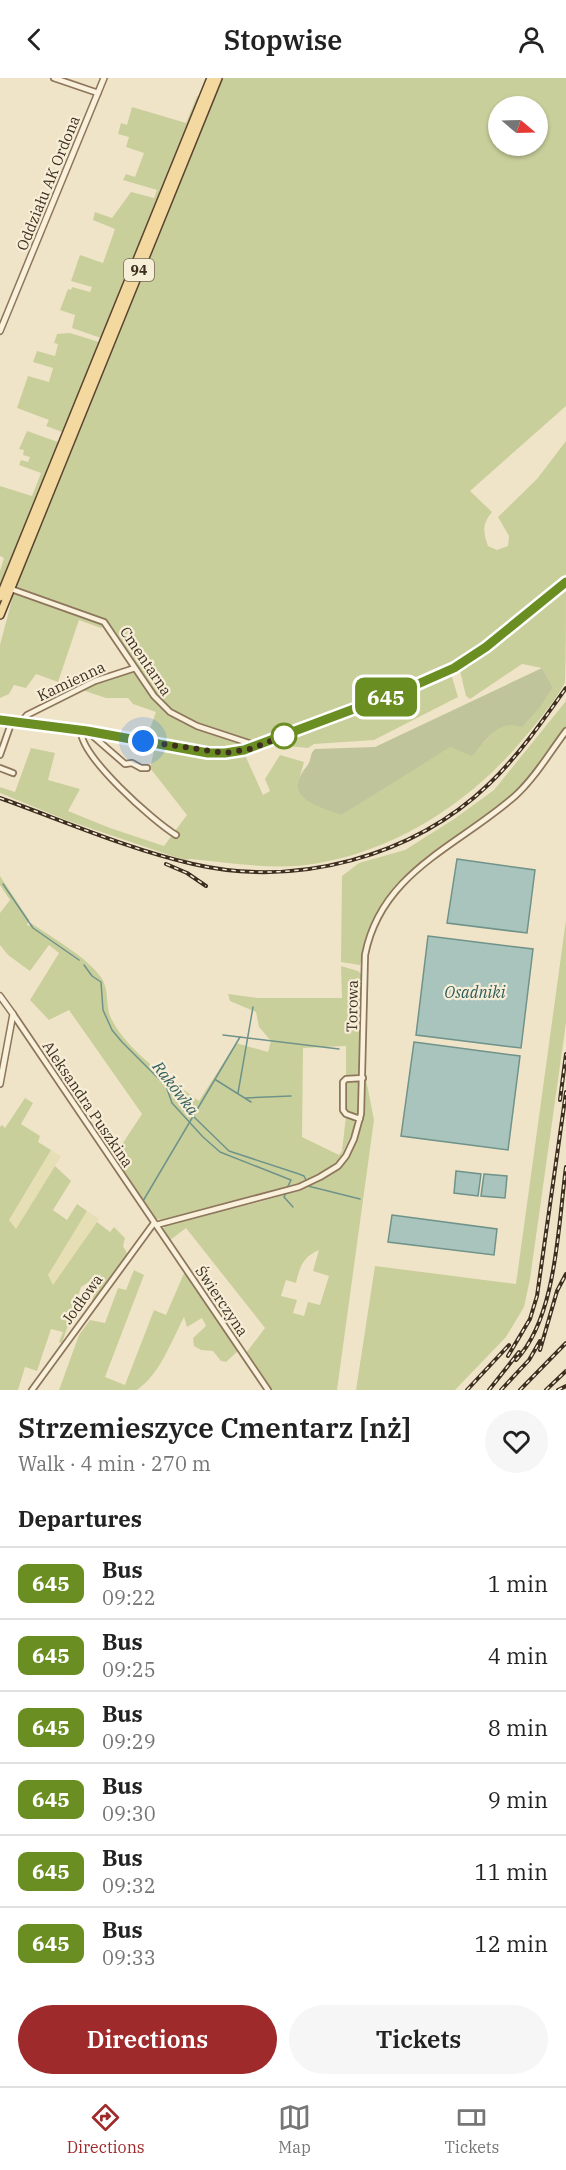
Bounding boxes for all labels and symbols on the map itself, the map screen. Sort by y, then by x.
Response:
north arrow [488,96,548,156]
street label: Oddziału AK Ordona [12,113,84,253]
road number: 94 [124,259,154,281]
street label: Cmentarna [116,623,176,699]
street label: Kamienna [34,657,108,705]
line badge: 645 [352,678,420,716]
unlabelled marker [271,723,297,749]
your location [128,726,158,756]
street label: Torowa [342,980,362,1032]
water label: Osadniki [444,982,506,1002]
street label: Aleksandra Puszkina [39,1037,137,1171]
water label: Rakówka [148,1056,203,1119]
street label: Świerczyna [191,1262,253,1340]
street label: Jodłowa [58,1270,106,1328]

